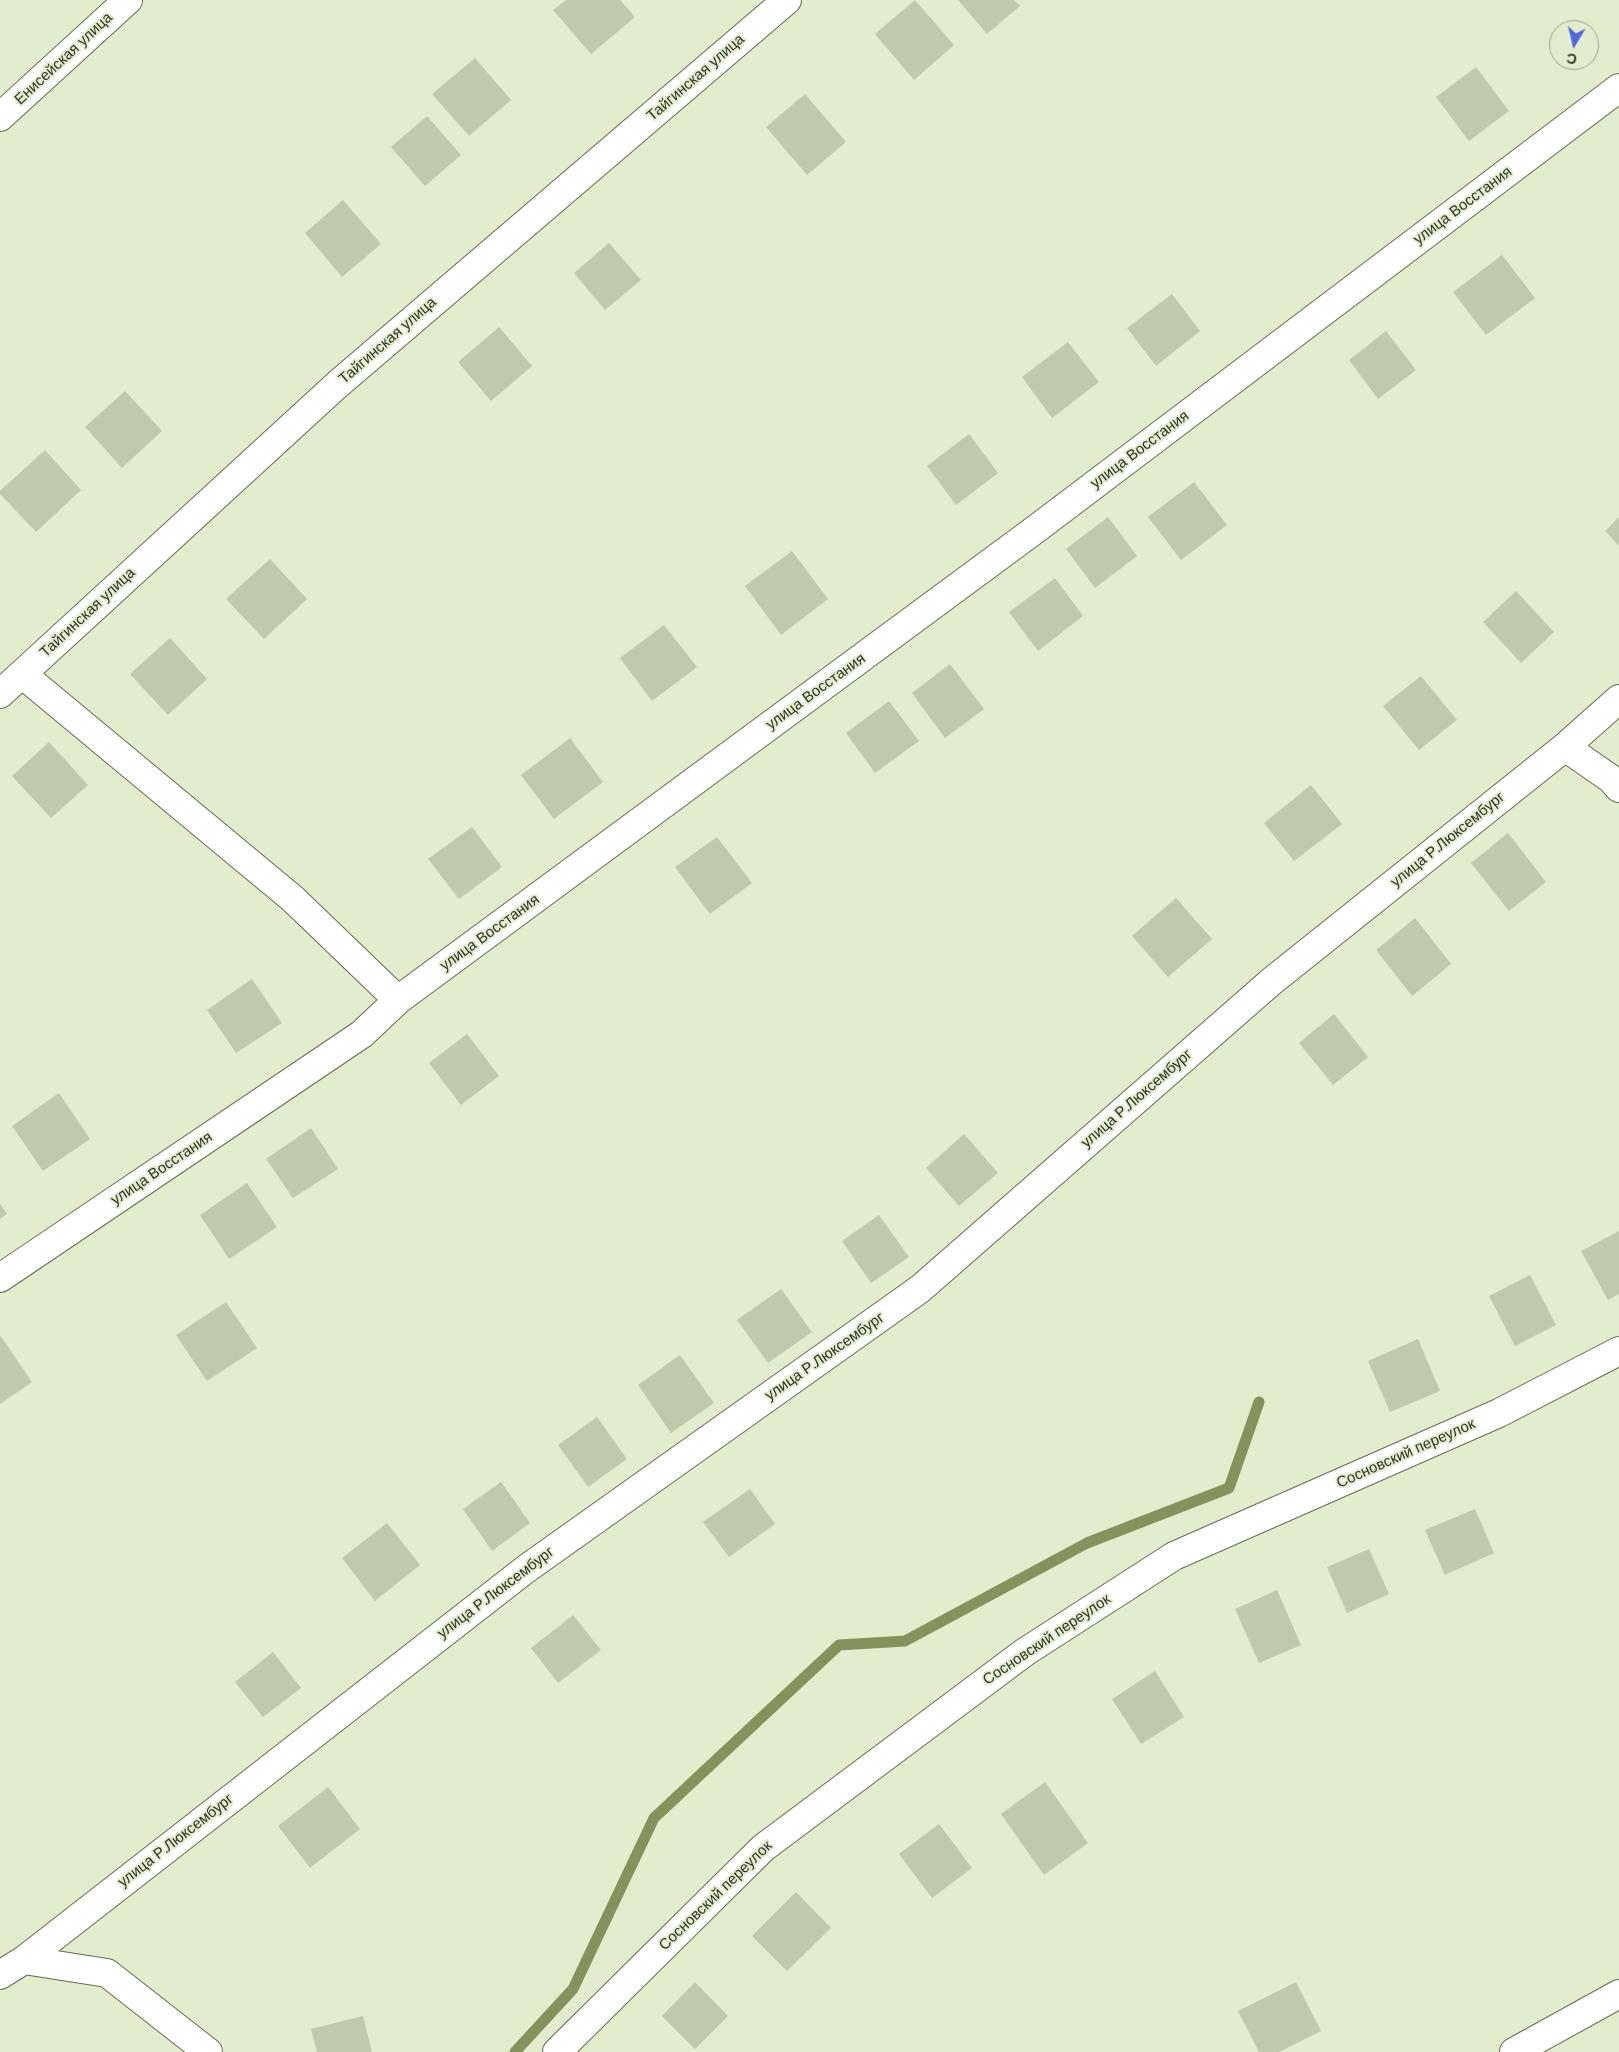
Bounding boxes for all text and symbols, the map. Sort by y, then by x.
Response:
street label: Енисейская улица [11,9,117,109]
north arrow [1549,20,1599,70]
street label: Тайгинская улица [644,31,748,125]
text: С [1565,49,1578,69]
street label: улица Восстания [1410,163,1516,249]
street label: Тайгинская улица [336,294,440,388]
street label: улица Восстания [1087,407,1193,493]
street label: Тайгинская улица [37,564,139,662]
street label: улица Восстания [763,650,869,734]
street label: улица Р.Люксембург [1387,789,1509,891]
street label: улица Восстания [437,891,543,975]
street label: улица Р.Люксембург [1078,1046,1196,1152]
street label: улица Восстания [108,1128,216,1210]
street label: улица Р.Люксембург [762,1309,888,1405]
street label: Сосновский переулок [1334,1415,1478,1493]
street label: улица Р.Люксембург [434,1543,558,1643]
street label: Сосновский переулок [980,1591,1114,1689]
street label: улица Р.Люксембург [115,1790,237,1892]
street label: Сосновский переулок [656,1837,776,1955]

